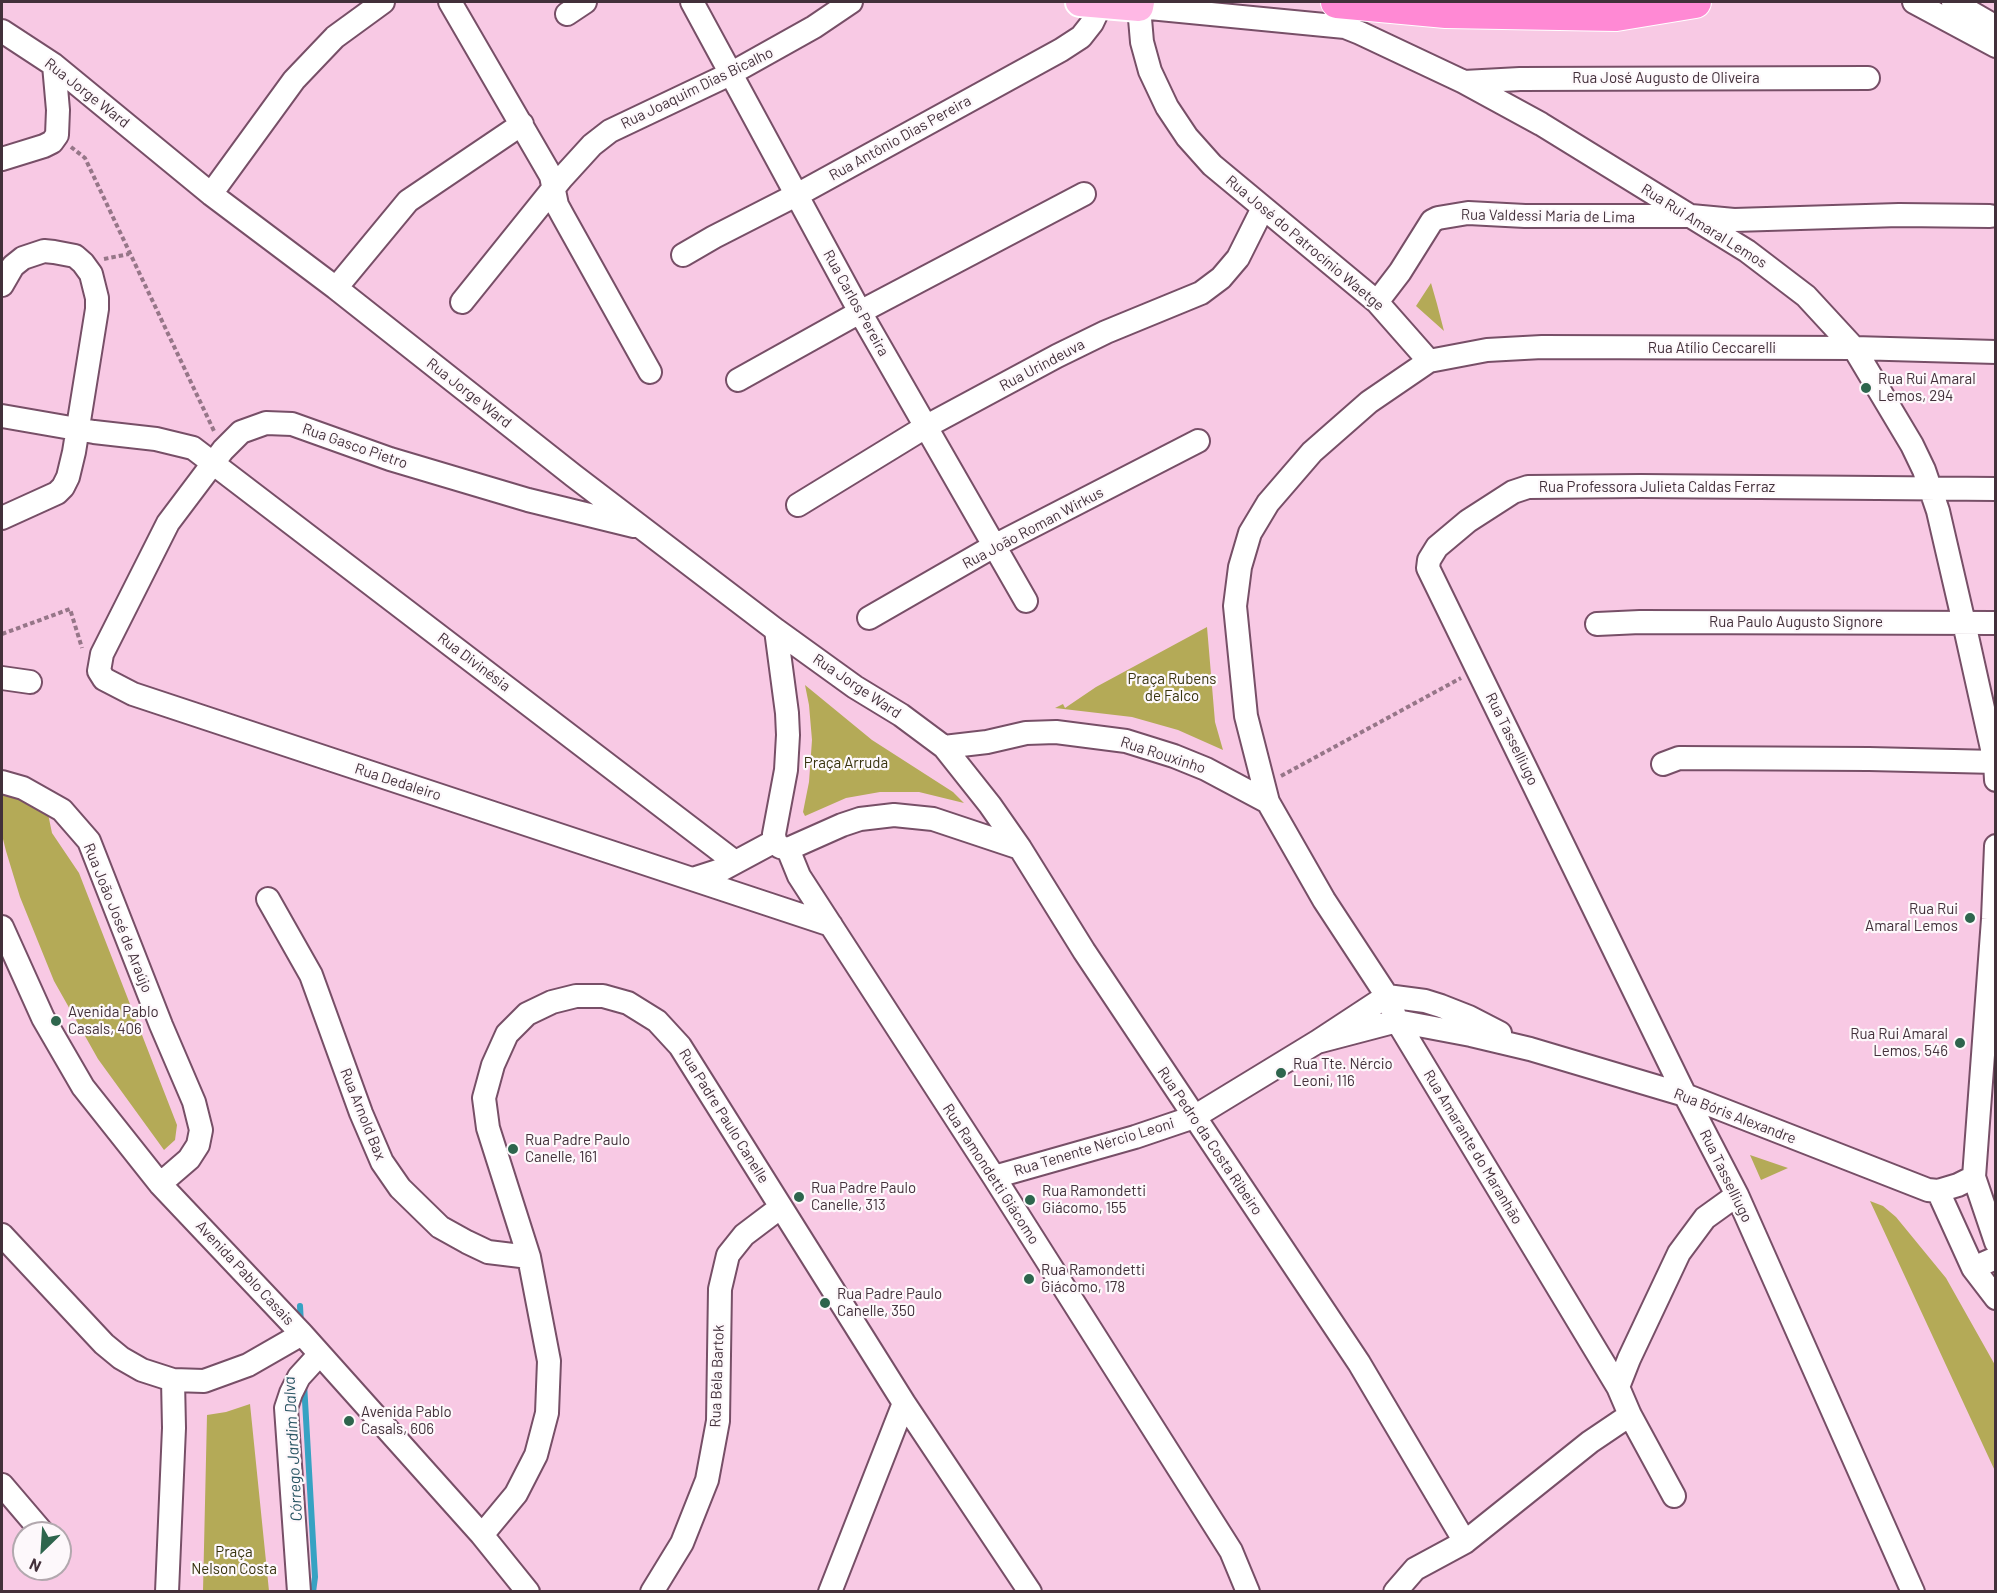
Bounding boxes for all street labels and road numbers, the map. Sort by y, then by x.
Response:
street label: Rua Joaquim Dias Bicalho [618,43,776,133]
street label: Rua Jorge Ward [41,54,133,132]
street label: Rua José Augusto de Oliveira [1572,69,1760,87]
street label: Rua Antônio Dias Pereira [826,92,974,184]
street label: Rua José do Patrocínio Waetge [1222,171,1388,315]
street label: Rua Rui Amaral Lemos [1638,180,1770,272]
street label: Rua Valdessi Maria de Lima [1461,205,1635,227]
street label: Rua Carlos Pereira [819,247,893,359]
street label: Rua Urindeuva [996,335,1088,395]
street label: Rua Atílio Ceccarelli [1648,339,1776,357]
street label: Rua Jorge Ward [423,354,515,432]
street label: Rua Gasco Pietro [300,420,410,472]
street label: Rua Professora Julieta Caldas Ferraz [1539,478,1775,496]
street label: Rua João Roman Wirkus [959,483,1107,573]
street label: Rua Paulo Augusto Signore [1709,613,1883,631]
street label: Rua Divinésia [434,629,514,695]
street label: Rua Jorge Ward [809,650,905,722]
street label: Rua Tasselliugo [1482,690,1542,788]
street label: Rua Rouxinho [1118,733,1208,777]
street label: Rua Dedaleiro [352,760,444,804]
street label: Rua João José de Araújo [80,841,156,995]
street label: Rua Padre Paulo Canelle [675,1045,773,1187]
street label: Rua Pedro da Costa Ribeiro [1154,1063,1266,1219]
street label: Rua Arnold Bax [336,1065,390,1163]
street label: Rua Amarante do Maranhão [1420,1066,1526,1228]
street label: Rua Bóris Alexandre [1671,1084,1799,1148]
street label: Rua Ramondetti Giácomo [939,1100,1043,1248]
street label: Rua Tenente Nércio Leoni [1012,1114,1176,1180]
street label: Rua Tasselliugo [1696,1127,1756,1225]
street label: Avenida Pablo Casais [192,1217,298,1329]
street label: Rua Béla Bartok [706,1324,728,1428]

